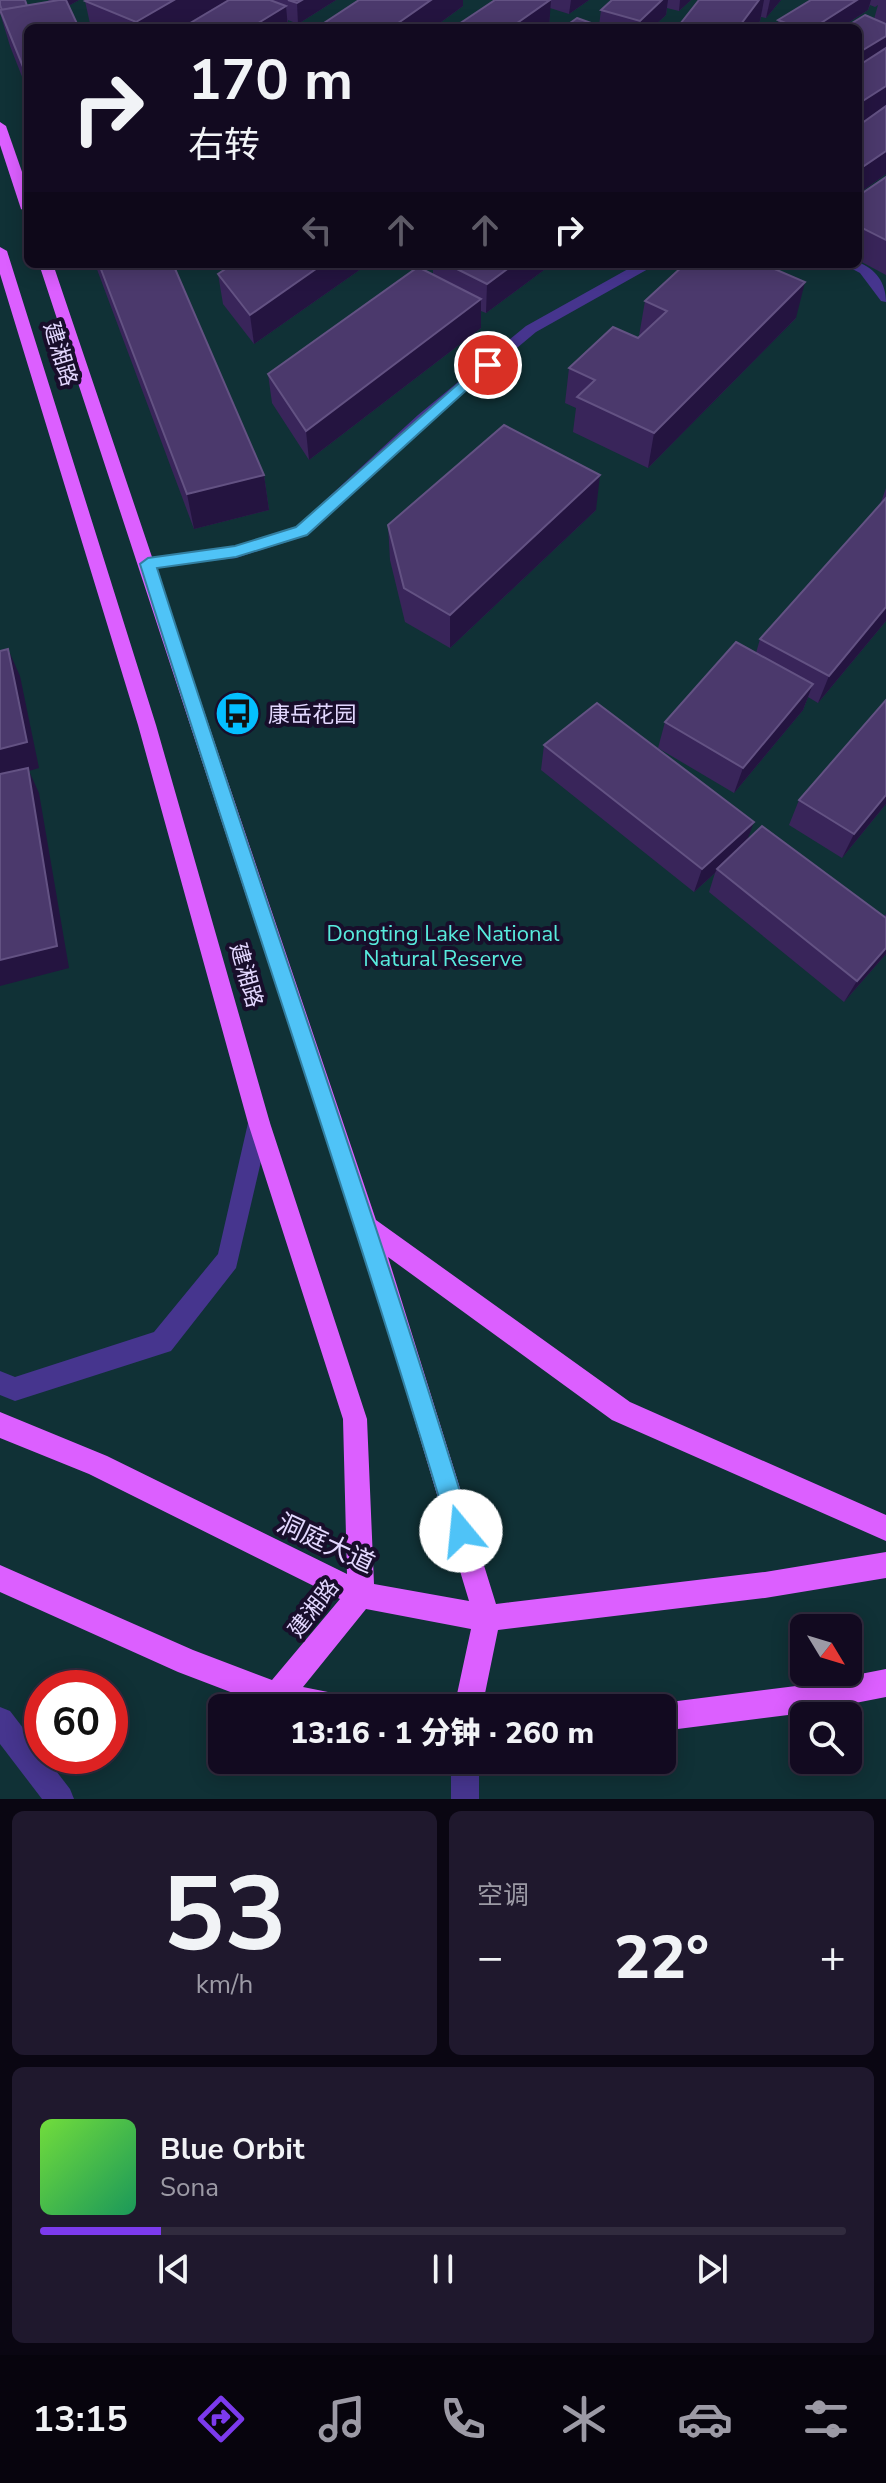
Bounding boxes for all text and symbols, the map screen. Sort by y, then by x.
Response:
text: 170 m [188,42,353,119]
icon: right [56,56,160,160]
text: 右转 [188,121,260,170]
icon: left [295,208,339,252]
icon: ahead [379,208,423,252]
icon: ahead [463,208,507,252]
icon: right [547,208,591,252]
street label: 建湘路 [36,318,84,390]
pin [454,331,522,399]
icon: arrive [466,343,510,387]
bus stop icon: 康岳花园 [213,690,261,738]
place label: 康岳花园 [268,700,356,730]
park label: Dongting Lake National Natural Reserve [326,919,560,974]
street label: 建湘路 [223,939,270,1011]
position arrow [419,1489,503,1573]
street label: 洞庭大道 [271,1506,380,1581]
street label: 建湘路 [282,1573,346,1644]
north arrow [790,1614,862,1686]
map controls [790,1614,862,1774]
speed limit sign: 60 [24,1670,128,1774]
button: search [790,1702,862,1774]
text: 13:16 · 1 分钟 · 260 m [290,1713,594,1754]
text: 53 [162,1844,287,1986]
text: 空调 [477,1878,529,1913]
text: 22° [614,1917,709,1999]
text: − [477,1928,503,1988]
text: + [820,1928,846,1988]
text: km/h [196,1967,253,2002]
text: Blue Orbit [160,2129,304,2170]
text: Sona [160,2170,219,2205]
icon: previous [152,2247,196,2291]
icon: pause [421,2247,465,2291]
icon: next [690,2247,734,2291]
icon: directions [193,2391,249,2447]
icon: music [314,2391,370,2447]
icon: phone [435,2391,491,2447]
icon: climate [556,2391,612,2447]
icon: car [677,2391,733,2447]
icon: filters [798,2391,854,2447]
text: 13:15 [32,2395,128,2444]

